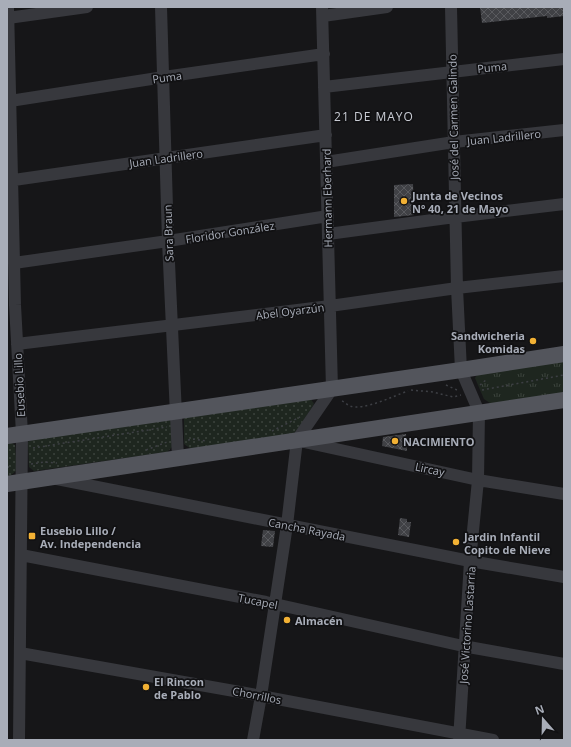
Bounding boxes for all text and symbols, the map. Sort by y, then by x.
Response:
street label: José del Carmen Galindo [444,54,462,181]
street label: Puma [476,58,508,76]
street label: Puma [151,68,183,86]
district label: 21 DE MAYO [334,108,414,125]
street label: Juan Ladrillero [465,126,542,148]
street label: Juan Ladrillero [127,145,204,171]
street label: Hermann Eberhard [319,148,335,248]
place label: Junta de Vecinos Nº 40, 21 de Mayo [411,188,509,216]
marker: Junta de Vecinos Nº 40, 21 de Mayo [399,196,409,206]
street label: Sara Braun [160,204,176,262]
street label: Floridor González [184,218,276,246]
street label: Abel Oyarzún [255,299,325,323]
place label: Sandwicheria Komidas [451,328,526,356]
marker: Sandwicheria Komidas [528,336,538,346]
street label: Eusebio Lillo [10,352,28,417]
place label: NACIMIENTO [403,434,475,449]
marker: NACIMIENTO [390,436,400,446]
street label: Lircay [414,459,447,480]
street label: Cancha Rayada [267,514,347,544]
place label: Eusebio Lillo / Av. Independencia [40,523,141,551]
place label: Jardin Infantil Copito de Nieve [463,529,551,557]
marker: Eusebio Lillo / Av. Independencia [27,531,37,541]
marker: Jardin Infantil Copito de Nieve [451,537,461,547]
street label: José Victorino Lastarria [455,566,479,685]
street label: Tucapel [237,590,279,612]
place label: Almacén [295,613,343,628]
marker: Almacén [282,615,292,625]
place label: El Rincon de Pablo [154,674,204,702]
marker: El Rincon de Pablo [141,682,151,692]
street label: Chorrillos [231,683,283,707]
north arrow [523,699,563,739]
text: N [533,701,546,718]

